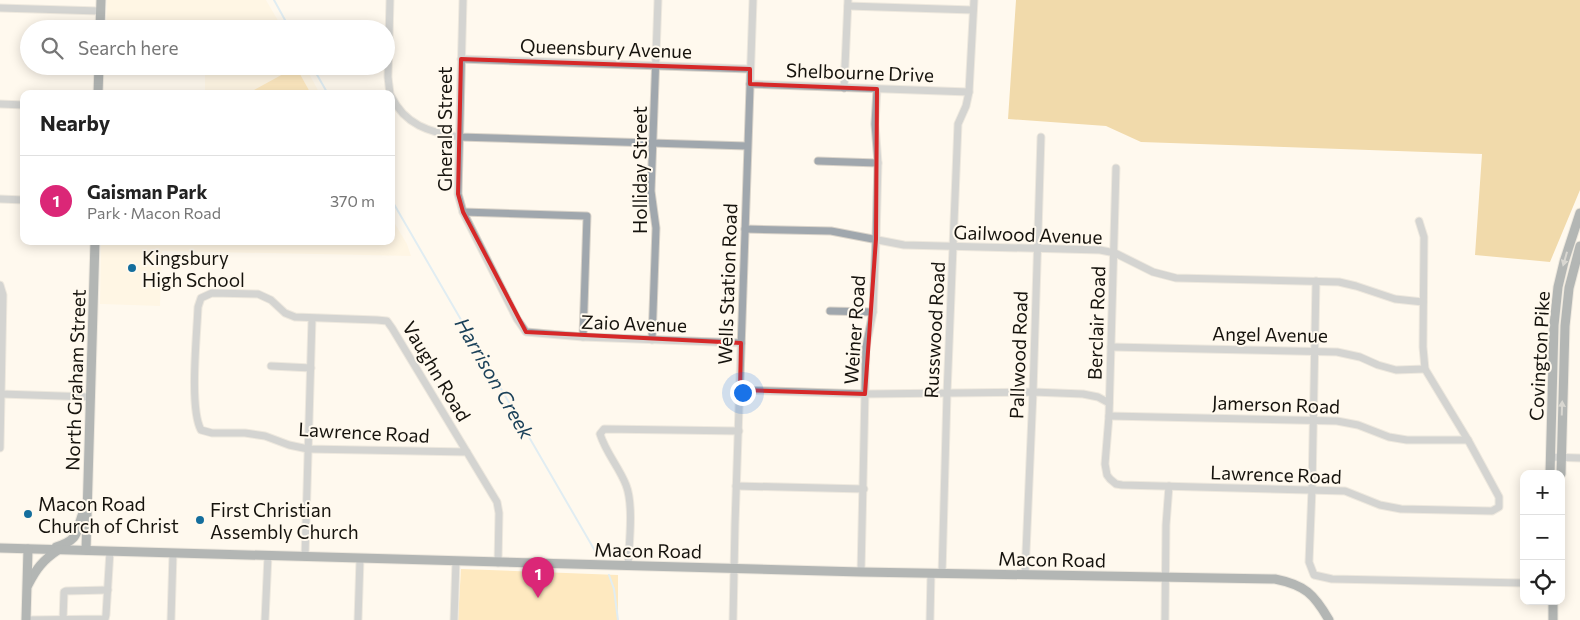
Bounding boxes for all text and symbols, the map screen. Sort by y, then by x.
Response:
search box [20,20,395,75]
icon: search [38,34,66,62]
street label: Queensbury Avenue [520,34,692,62]
text: Search here [78,36,178,59]
street label: Shelbourne Drive [786,58,934,86]
street label: Gherald Street [433,66,456,192]
street label: Holliday Street [628,106,651,234]
text: Nearby [40,110,110,135]
text: Gaisman Park [87,180,207,203]
text: 1 [52,191,60,210]
text: 370 m [330,191,375,210]
text: Park · Macon Road [87,203,221,222]
street label: Wells Station Road [713,203,741,365]
street label: Gailwood Avenue [953,220,1103,248]
place label: Kingsbury High School [142,246,245,291]
one-way arrow [1560,252,1568,267]
street label: Russwood Road [919,261,949,399]
marker: Kingsbury High School [126,262,138,274]
street label: Berclair Road [1083,266,1109,380]
street label: Weiner Road [839,275,869,385]
street label: North Graham Street [60,289,90,471]
street label: Covington Pike [1524,290,1554,422]
street label: Pallwood Road [1004,291,1032,419]
street label: Zaio Avenue [581,310,687,336]
water label: Harrison Creek [451,313,540,444]
street label: Vaughn Road [398,317,476,425]
street label: Angel Avenue [1212,321,1328,347]
your location [730,380,756,406]
street label: Jamerson Road [1212,390,1340,418]
one-way arrow [1559,400,1567,416]
street label: Lawrence Road [298,417,430,447]
street label: Lawrence Road [1210,460,1342,488]
map controls [1520,470,1565,605]
button: + [1520,470,1565,515]
place label: Macon Road Church of Christ [38,492,179,537]
place label: First Christian Assembly Church [210,498,359,543]
marker: Macon Road Church of Christ [22,508,34,520]
marker: First Christian Assembly Church [194,514,206,526]
button: − [1520,515,1565,560]
street label: Macon Road [594,538,702,562]
street label: Macon Road [998,547,1106,571]
pin: 1 [522,557,554,598]
button: locate [1520,560,1565,605]

